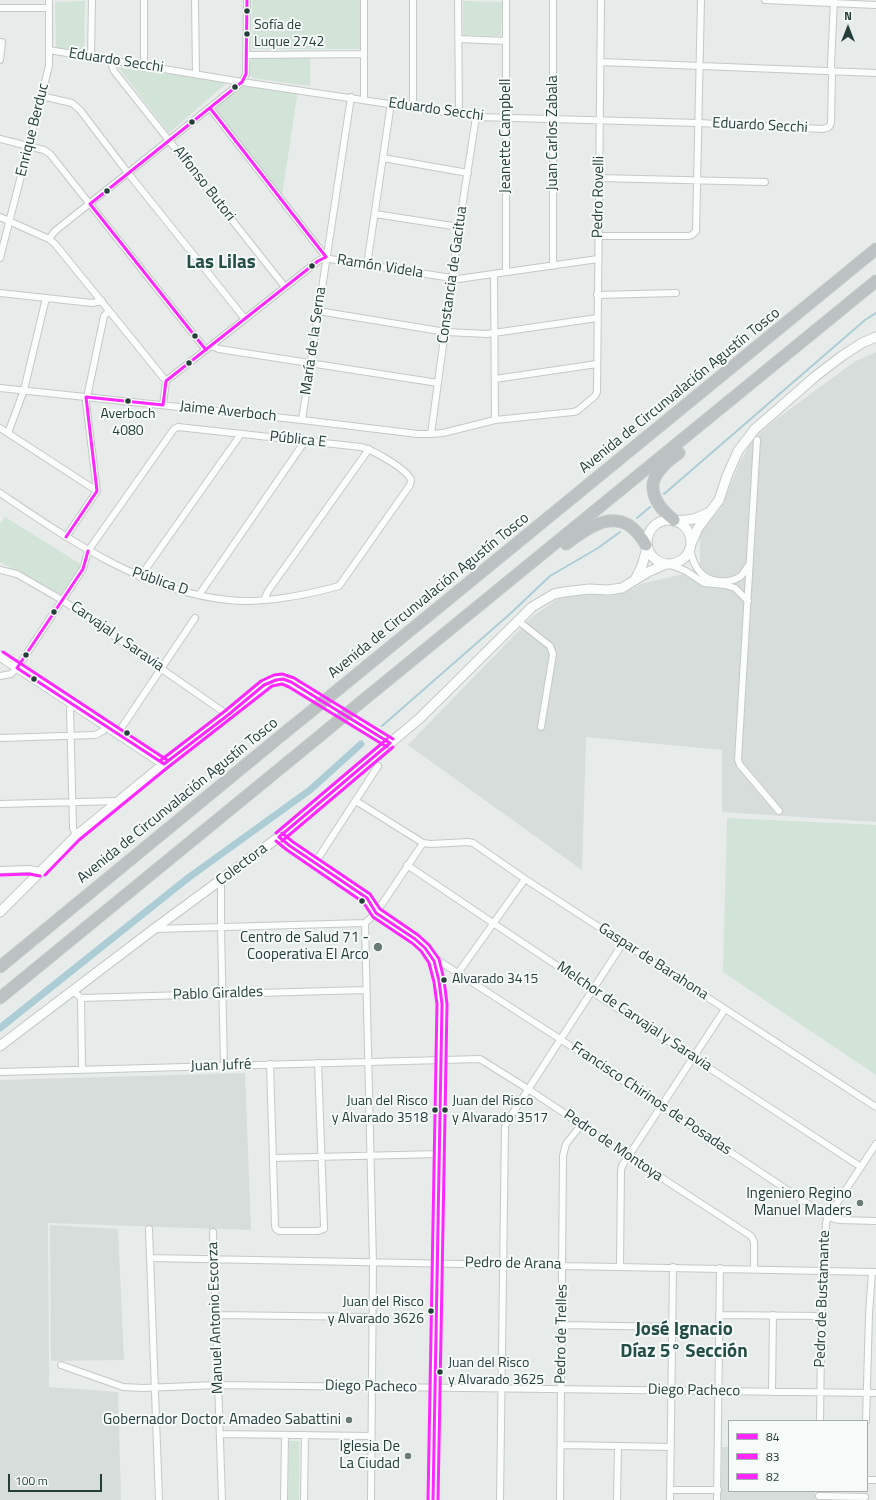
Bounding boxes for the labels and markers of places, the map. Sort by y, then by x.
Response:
unlabelled marker [242,6,252,16]
place label: Sofía de Luque 2742 [254,18,324,50]
marker: Sofía de Luque 2742 [242,29,252,39]
unlabelled marker [230,82,240,92]
unlabelled marker [187,117,197,127]
unlabelled marker [102,186,112,196]
unlabelled marker [307,261,317,271]
unlabelled marker [190,331,200,341]
unlabelled marker [184,358,194,368]
marker: Averboch 4080 [123,396,133,406]
place label: Averboch 4080 [101,407,155,440]
unlabelled marker [49,607,59,617]
unlabelled marker [21,650,31,660]
unlabelled marker [29,674,39,684]
unlabelled marker [122,728,132,738]
unlabelled marker [357,896,367,906]
place label: Centro de Salud 71 - Cooperativa El Arco [240,929,369,964]
marker: Centro de Salud 71 - Cooperativa El Arco [372,941,384,953]
place label: Alvarado 3415 [452,972,538,988]
marker: Alvarado 3415 [439,975,449,985]
place label: Juan del Risco y Alvarado 3518 [332,1094,428,1126]
place label: Juan del Risco y Alvarado 3517 [452,1094,548,1126]
marker: Juan del Risco y Alvarado 3518 [430,1105,440,1115]
marker: Juan del Risco y Alvarado 3517 [440,1105,450,1115]
place label: Ingeniero Regino Manuel Maders [746,1185,852,1220]
marker: Ingeniero Regino Manuel Maders [855,1198,865,1208]
place label: Juan del Risco y Alvarado 3626 [328,1295,424,1328]
marker: Juan del Risco y Alvarado 3626 [426,1306,436,1316]
place label: Juan del Risco y Alvarado 3625 [448,1356,544,1388]
marker: Juan del Risco y Alvarado 3625 [435,1367,445,1377]
place label: Gobernador Doctor. Amadeo Sabattini [103,1411,341,1429]
marker: Gobernador Doctor. Amadeo Sabattini [344,1415,354,1425]
place label: Iglesia De La Ciudad [339,1438,400,1473]
marker: Iglesia De La Ciudad [403,1451,413,1461]

